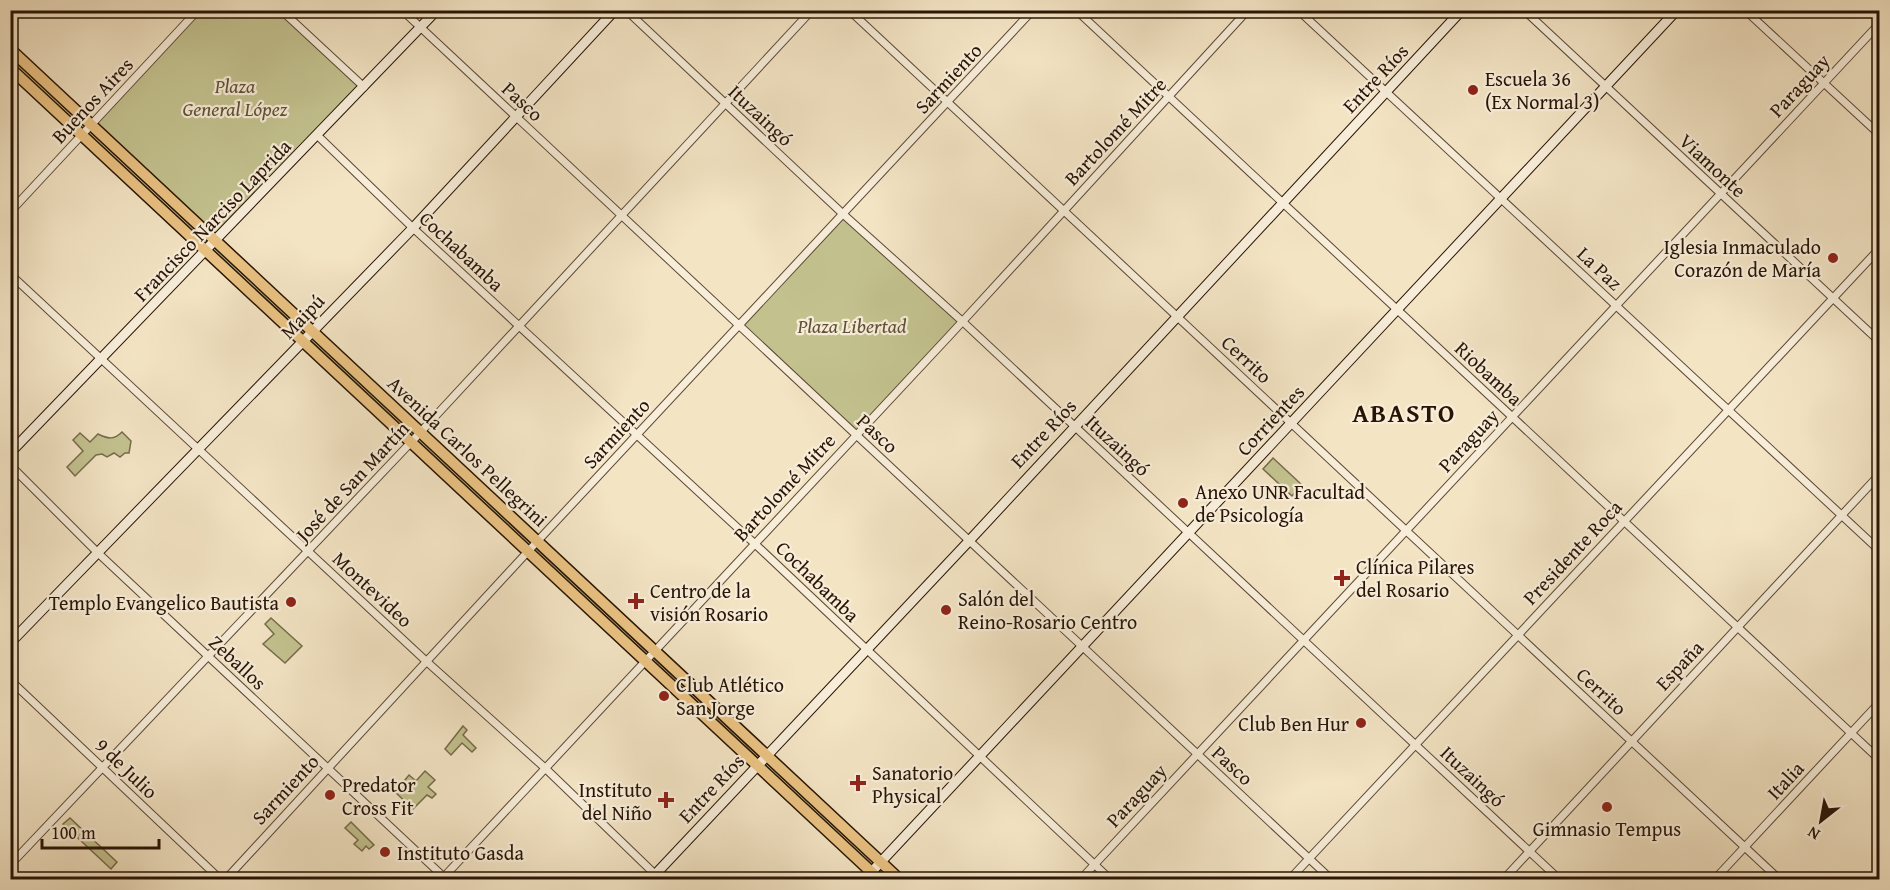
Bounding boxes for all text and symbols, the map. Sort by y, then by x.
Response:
street label: Sarmiento [908,36,988,120]
street label: Entre Ríos [1335,37,1415,119]
street label: Paraguay [1762,47,1836,123]
street label: Buenos Aires [44,50,140,150]
place label: Escuela 36 (Ex Normal 3) [1485,64,1600,116]
street label: Bartolomé Mitre [1057,70,1173,192]
park label: Plaza General López [183,71,288,123]
street label: Pasco [496,74,550,128]
street label: Ituzaingó [722,77,800,153]
marker: Escuela 36 (Ex Normal 3) [1466,83,1480,97]
street label: Viamonte [1673,126,1753,204]
street label: Francisco Narciso Laprida [127,132,298,308]
street label: Cochabamba [413,204,511,298]
place label: Iglesia Inmaculado Corazón de María [1664,232,1822,284]
street label: La Paz [1571,239,1629,297]
marker: Iglesia Inmaculado Corazón de María [1826,251,1840,265]
street label: Maipú [273,287,331,345]
park label: Plaza Libertad [796,311,907,340]
street label: Cerrito [1215,328,1279,390]
street label: Riobamba [1449,334,1530,412]
street label: Avenida Carlos Pellegrini [381,369,555,533]
street label: Corrientes [1229,378,1311,462]
street label: Sarmiento [576,391,656,475]
street label: Entre Ríos [1003,392,1083,474]
district label: ABASTO [1352,393,1456,432]
street label: Paraguay [1431,402,1505,478]
street label: Pasco [851,406,905,460]
street label: Ituzaingó [1079,407,1157,483]
street label: José de San Martín [286,414,416,550]
street label: Bartolomé Mitre [726,426,842,548]
place label: Anexo UNR Facultad de Psicología [1195,477,1365,529]
street label: Presidente Roca [1516,493,1629,611]
marker: Anexo UNR Facultad de Psicología [1176,496,1190,510]
street label: Cochabamba [770,534,867,629]
street label: Montevideo [326,544,420,634]
place label: Clínica Pilares del Rosario [1356,552,1474,604]
marker: Clínica Pilares del Rosario [1333,569,1351,587]
place label: Centro de la visión Rosario [650,576,768,628]
place label: Salón del Reino-Rosario Centro [958,584,1137,636]
place label: Templo Evangelico Bautista [49,588,280,617]
marker: Centro de la visión Rosario [627,592,645,610]
marker: Templo Evangelico Bautista [284,595,298,609]
marker: Salón del Reino-Rosario Centro [939,603,953,617]
street label: Zeballos [203,628,273,696]
street label: España [1648,633,1710,696]
street label: Cerrito [1570,660,1634,722]
place label: Club Atlético San Jorge [676,670,784,722]
marker: Club Atlético San Jorge [657,689,671,703]
place label: Club Ben Hur [1238,709,1349,738]
marker: Club Ben Hur [1354,716,1368,730]
street label: 9 de Julio [89,731,165,805]
street label: Pasco [1206,738,1260,792]
street label: Ituzaingó [1434,738,1512,814]
street label: Sarmiento [245,747,325,831]
street label: Entre Ríos [671,747,751,829]
street label: Italia [1760,754,1811,806]
street label: Paraguay [1099,757,1173,833]
place label: Sanatorio Physical [872,758,953,810]
place label: Predator Cross Fit [342,770,416,822]
marker: Sanatorio Physical [849,774,867,792]
place label: Instituto del Niño [579,775,652,827]
marker: Predator Cross Fit [323,788,337,802]
marker: Instituto del Niño [657,791,675,809]
north arrow [1791,791,1851,851]
marker: Gimnasio Tempus [1600,800,1614,814]
scale bar [42,812,159,850]
place label: Gimnasio Tempus [1533,814,1681,843]
text: 100 m [51,819,96,846]
text: N [1802,821,1824,847]
place label: Instituto Gasda [397,838,524,867]
marker: Instituto Gasda [378,845,392,859]

